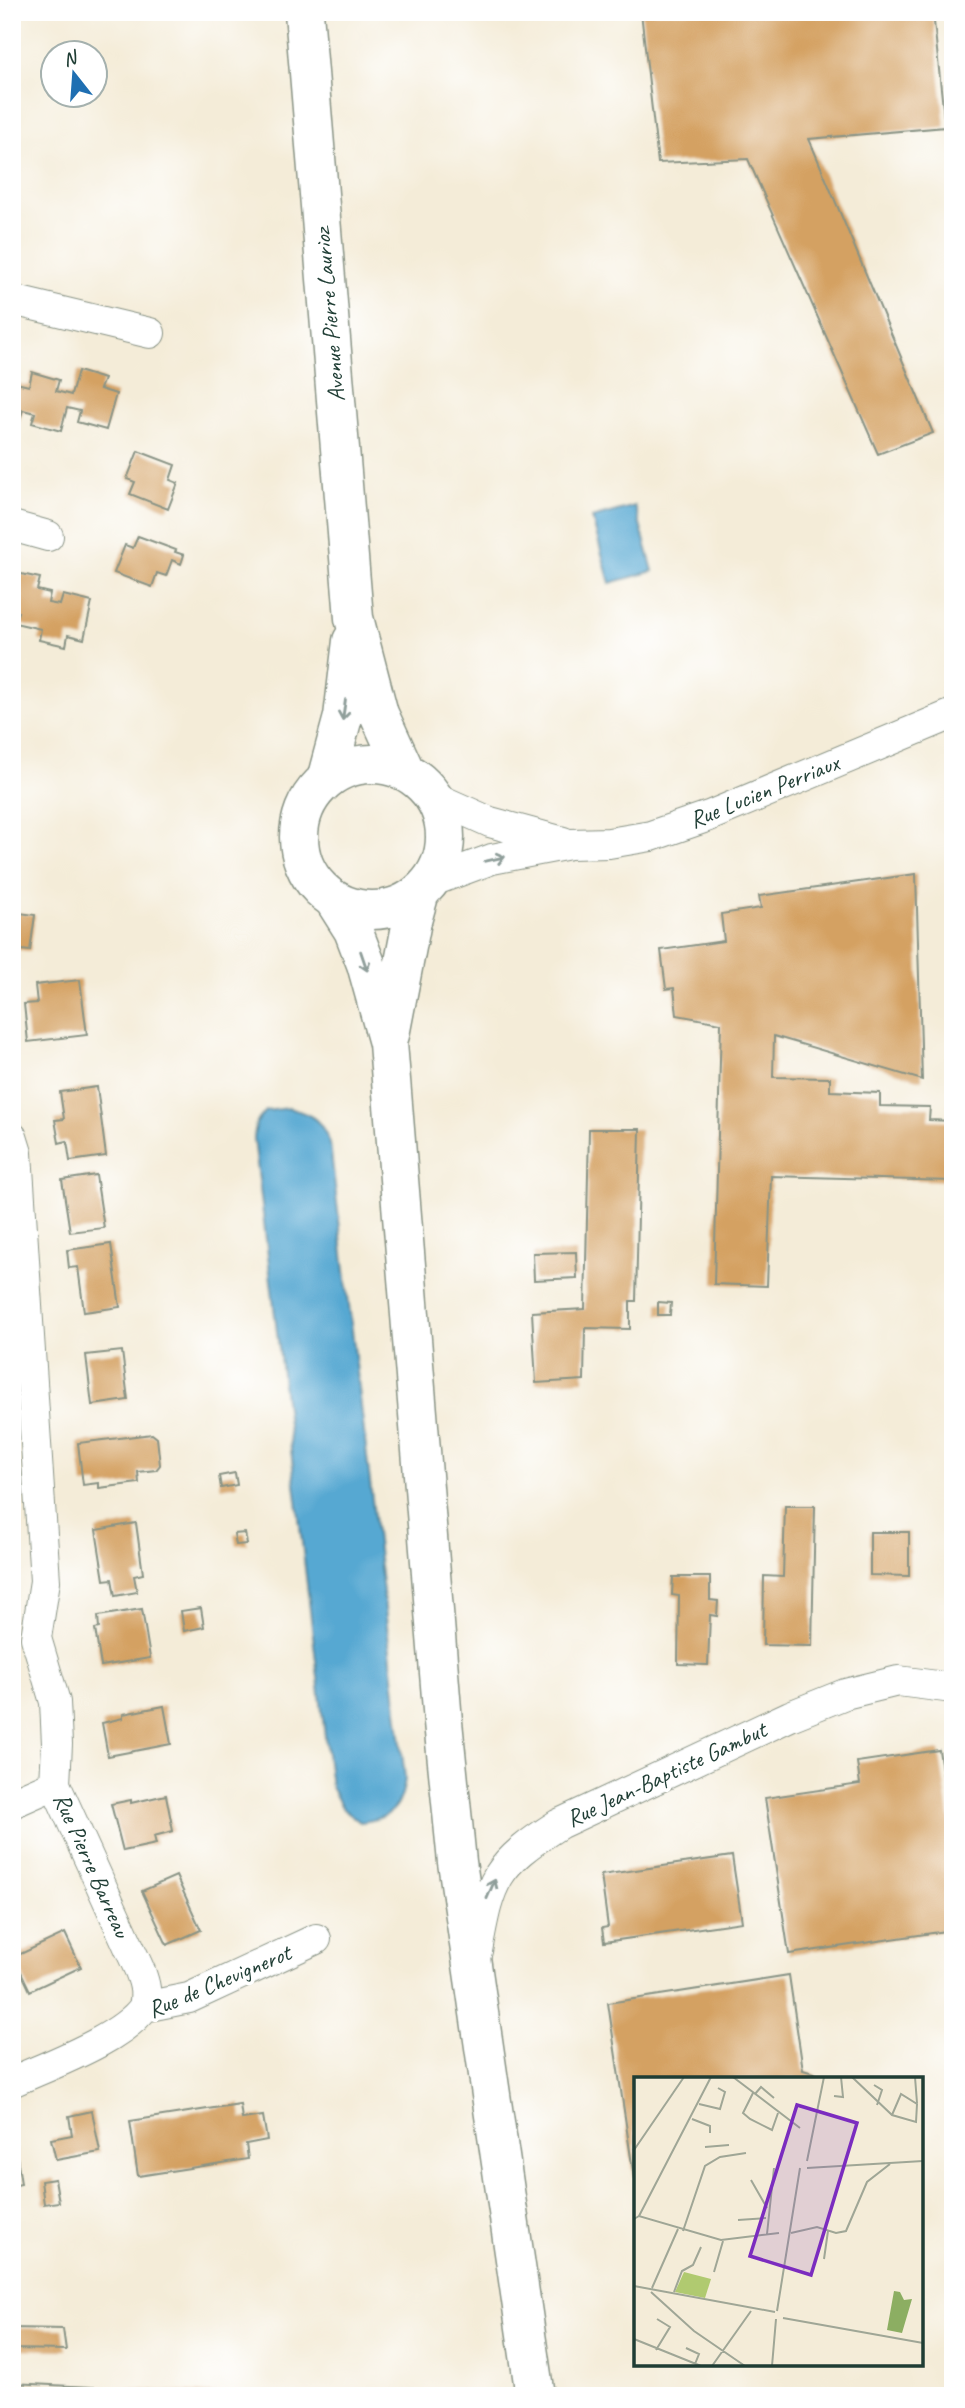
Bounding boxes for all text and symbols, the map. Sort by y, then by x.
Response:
north arrow [38,38,108,108]
text: N [60,45,82,72]
street label: Avenue Pierre Laurioz [306,224,352,403]
one-way arrow [337,698,350,721]
street label: Rue Lucien Perriaux [685,747,845,835]
one-way arrow [483,852,506,865]
one-way arrow [359,949,371,971]
street label: Rue Jean-Baptiste Gambut [561,1714,773,1834]
street label: Rue Pierre Barreau [47,1788,138,1944]
one-way arrow [486,1879,499,1900]
street label: Rue de Chevignerot [143,1937,297,2025]
inset map [634,2077,923,2366]

